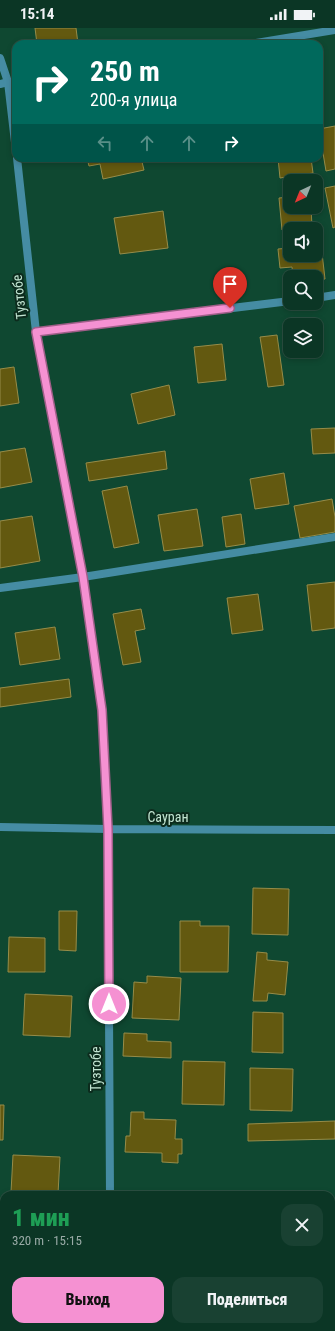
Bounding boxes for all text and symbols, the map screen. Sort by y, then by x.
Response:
text: 15:14 [20,5,54,23]
text: 250 m [90,55,160,88]
icon: right [24,56,76,108]
text: 200-я улица [90,89,178,110]
icon: left [94,132,116,154]
icon: ahead [136,132,158,154]
icon: ahead [178,132,200,154]
icon: right [220,132,242,154]
north arrow [283,174,323,214]
map controls [283,174,323,358]
button: sound [283,222,323,262]
pin [213,267,247,308]
button: search [283,270,323,310]
street label: Тузтобе [9,273,29,320]
icon: arrive [219,273,241,295]
button: layers [283,318,323,358]
street label: Сауран [147,809,189,825]
position arrow [88,983,130,1025]
street label: Тузтобе [88,1046,104,1091]
text: 1 мин [12,1204,70,1232]
button: close [281,1204,323,1246]
text: 320 m · 15:15 [12,1233,82,1248]
button: Выход [12,1277,164,1323]
button: Поделиться [172,1277,323,1323]

